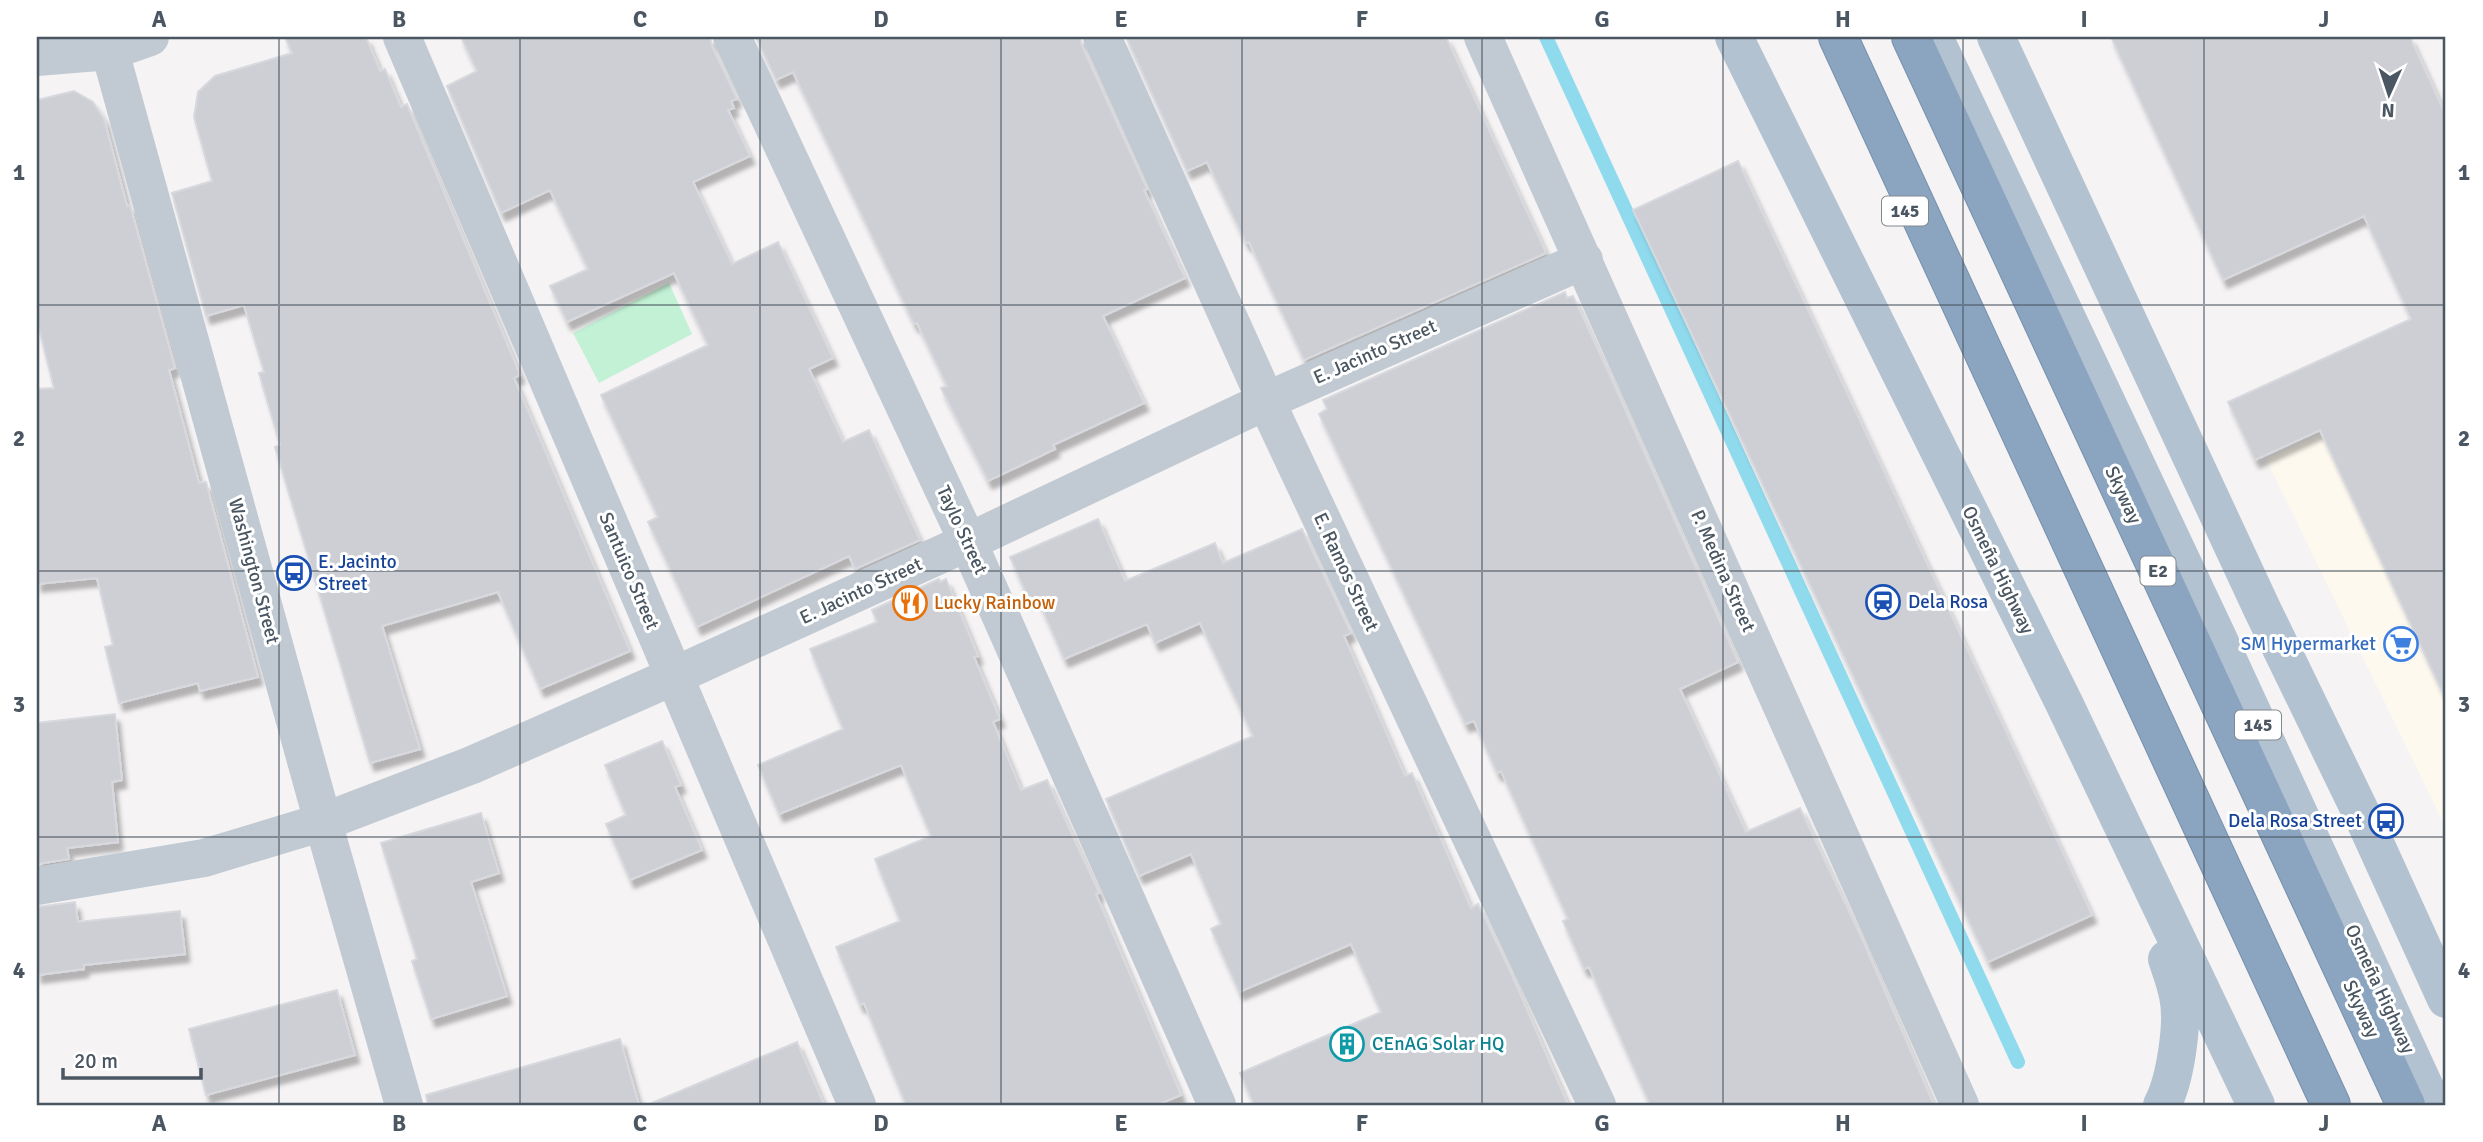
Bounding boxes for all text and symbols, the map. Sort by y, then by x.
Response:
text: A [152,5,167,34]
text: B [392,5,406,34]
text: C [633,5,647,34]
text: D [873,5,889,34]
text: E [1114,5,1128,34]
text: F [1356,5,1368,34]
text: G [1594,5,1610,34]
text: H [1835,5,1851,34]
text: I [2080,5,2088,34]
text: J [2319,5,2329,34]
north arrow [2354,60,2424,130]
text: N [2381,98,2395,122]
text: 1 [13,158,25,187]
text: 1 [2458,158,2470,187]
road number: 145 [1882,196,1928,226]
street label: E. Jacinto Street [1310,314,1441,390]
text: 2 [13,424,25,453]
text: 2 [2458,424,2470,453]
street label: Skyway [2099,462,2147,528]
street label: Taylo Street [931,482,993,579]
street label: Washington Street [223,496,285,647]
street label: Osmeña Highway [1957,502,2039,638]
street label: P. Medina Street [1685,506,1761,636]
street label: Santuico Street [594,509,665,634]
street label: E. Ramos Street [1308,509,1384,635]
place label: E. Jacinto Street [318,550,397,596]
street label: E. Jacinto Street [796,552,926,630]
bus stop icon: E. Jacinto Street [275,554,313,592]
road number: E2 [2140,556,2176,586]
station icon: Dela Rosa [1864,583,1902,621]
restaurant icon: Lucky Rainbow [891,584,929,622]
place label: Dela Rosa [1908,590,1988,614]
place label: Lucky Rainbow [934,591,1056,615]
supermarket icon: SM Hypermarket [2382,625,2420,663]
place label: SM Hypermarket [2241,632,2376,656]
text: 3 [13,690,25,719]
text: 3 [2458,690,2470,719]
road number: 145 [2235,710,2281,740]
bus stop icon: Dela Rosa Street [2367,802,2405,840]
place label: Dela Rosa Street [2228,809,2362,833]
street label: Osmeña Highway [2340,921,2420,1057]
text: 4 [13,956,25,985]
text: 4 [2458,956,2470,985]
street label: Skyway [2337,976,2385,1042]
building icon: CEnAG Solar HQ [1328,1025,1366,1063]
place label: CEnAG Solar HQ [1372,1032,1504,1056]
scale bar [63,1037,201,1081]
text: 20 m [74,1048,118,1074]
text: A [152,1109,167,1138]
text: B [392,1109,406,1138]
text: C [633,1109,647,1138]
text: D [873,1109,889,1138]
text: E [1114,1109,1128,1138]
text: F [1356,1109,1368,1138]
text: G [1594,1109,1610,1138]
text: H [1835,1109,1851,1138]
text: I [2080,1109,2088,1138]
text: J [2319,1109,2329,1138]

